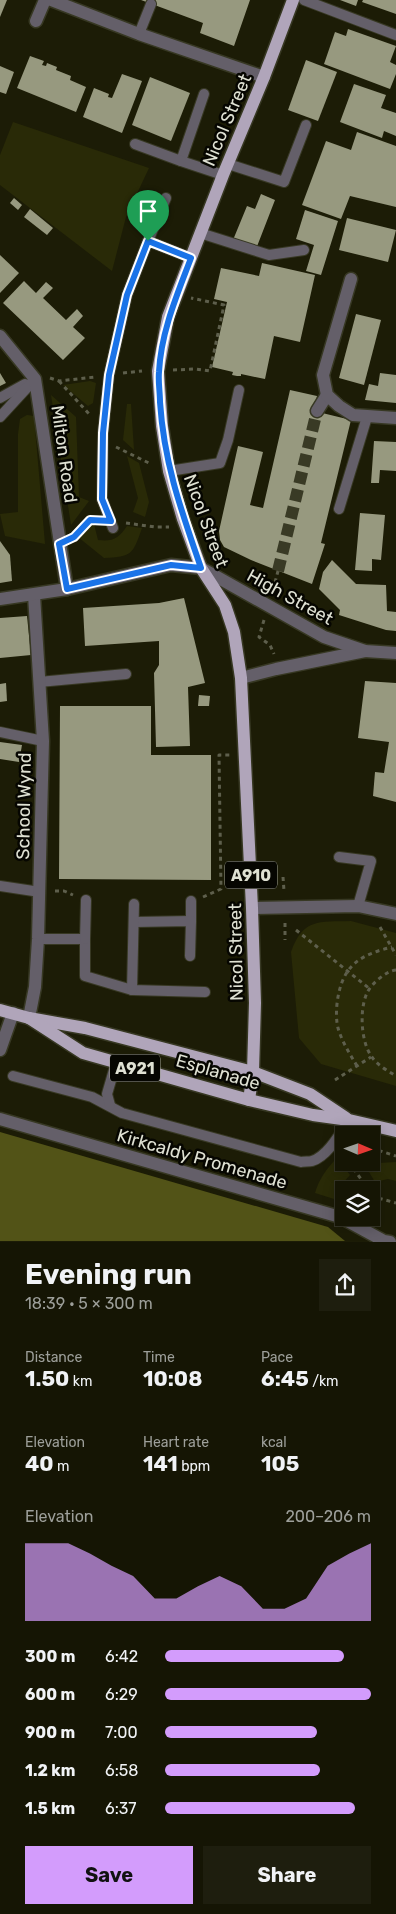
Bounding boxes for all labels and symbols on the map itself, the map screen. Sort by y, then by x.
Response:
street label: Nicol Street [198,71,256,169]
pin [127,190,169,241]
street label: Milton Road [46,404,82,504]
street label: Nicol Street [179,471,233,571]
street label: High Street [243,564,337,630]
street label: School Wynd [12,752,36,860]
road number: A910 [225,862,277,888]
street label: Nicol Street [224,903,248,1001]
street label: Esplanade [173,1049,263,1095]
road number: A921 [110,1054,160,1082]
street label: Kirkcaldy Promenade [114,1124,290,1194]
north arrow [335,1126,380,1171]

